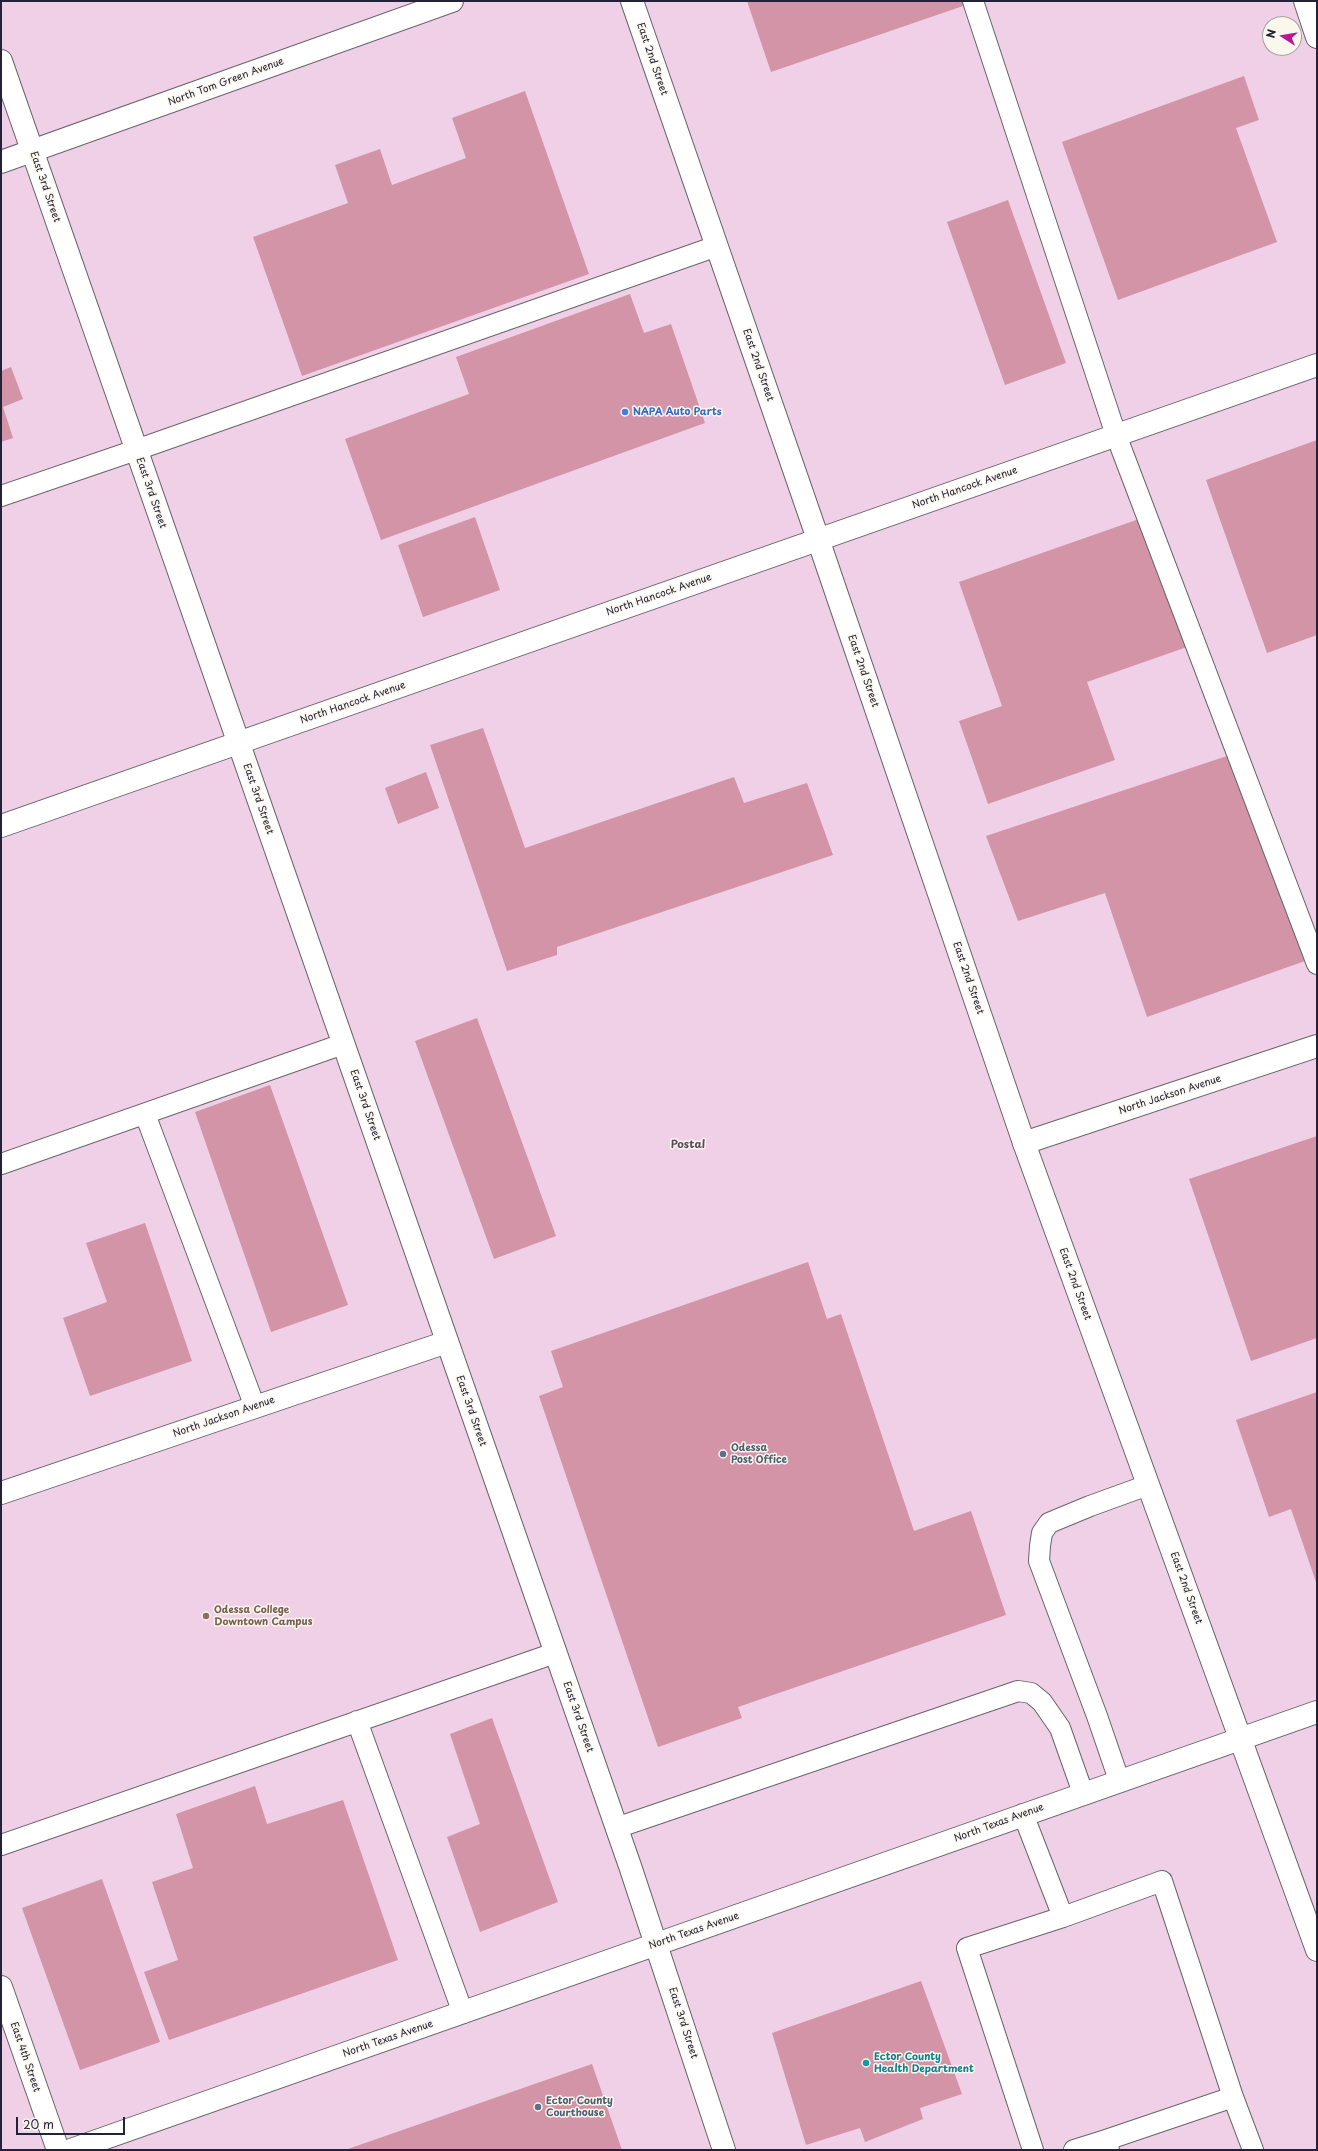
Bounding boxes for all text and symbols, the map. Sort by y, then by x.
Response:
north arrow [1262,16,1302,56]
street label: East 2nd Street [634,21,670,97]
text: N [1262,28,1280,40]
street label: North Tom Green Avenue [166,55,286,109]
street label: East 3rd Street [27,150,63,224]
street label: East 2nd Street [740,327,776,403]
place label: NAPA Auto Parts [633,406,722,418]
marker: NAPA Auto Parts [620,407,630,417]
street label: East 3rd Street [133,456,169,530]
street label: North Hancock Avenue [911,464,1019,512]
street label: North Hancock Avenue [605,571,713,619]
street label: East 2nd Street [845,633,881,709]
street label: North Hancock Avenue [299,679,407,727]
street label: East 3rd Street [240,762,276,836]
street label: East 2nd Street [950,940,986,1016]
street label: East 3rd Street [347,1068,383,1142]
street label: North Jackson Avenue [1117,1073,1223,1117]
district label: Postal [671,1138,705,1152]
street label: East 2nd Street [1056,1246,1094,1322]
street label: East 3rd Street [453,1374,489,1448]
street label: North Jackson Avenue [171,1394,277,1440]
place label: Odessa Post Office [731,1442,787,1466]
marker: Odessa Post Office [718,1449,728,1459]
street label: East 2nd Street [1167,1550,1205,1626]
place label: Odessa College Downtown Campus [214,1604,312,1628]
marker: Odessa College Downtown Campus [201,1611,211,1621]
street label: East 3rd Street [560,1680,596,1754]
street label: North Texas Avenue [952,1801,1046,1845]
street label: North Texas Avenue [647,1910,741,1952]
street label: East 3rd Street [666,1986,700,2060]
street label: North Texas Avenue [341,2018,435,2060]
street label: East 4th Street [7,2020,43,2094]
place label: Ector County Health Department [874,2051,974,2074]
marker: Ector County Health Department [861,2058,871,2068]
place label: Ector County Courthouse [546,2095,613,2118]
marker: Ector County Courthouse [533,2102,543,2112]
scale bar [18,2109,127,2135]
text: 20 m [23,2115,54,2133]

